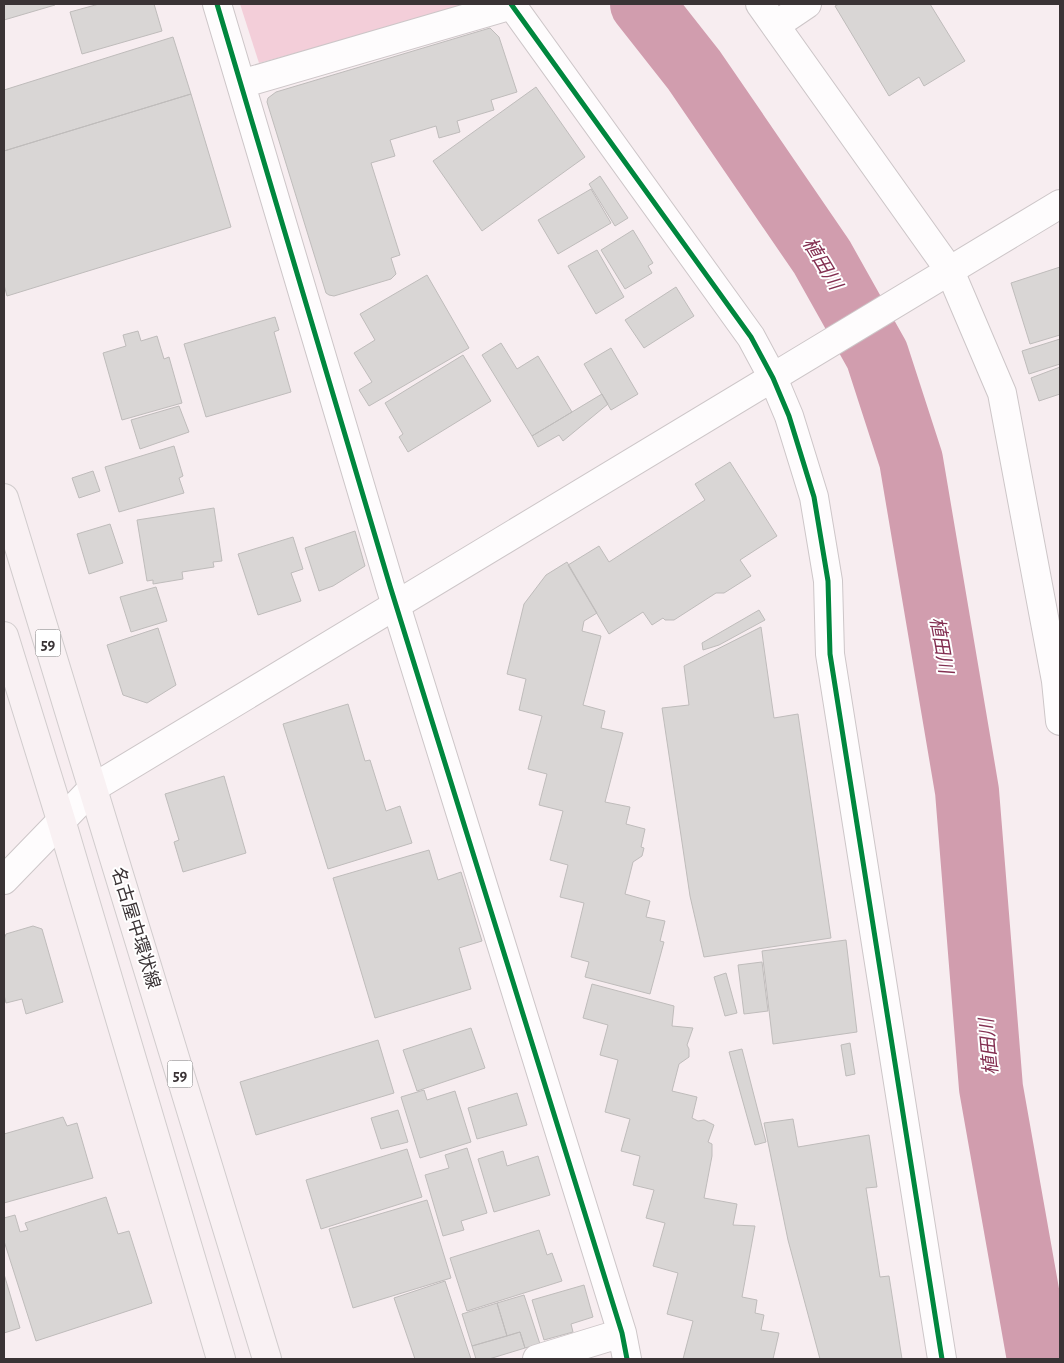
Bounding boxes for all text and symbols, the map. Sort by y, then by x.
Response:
water label: 植田川 [799,234,846,295]
water label: 植田川 [926,615,956,677]
road number: 59 [36,630,60,656]
street label: 名古屋中環状線 [108,865,164,991]
water label: 植田川 [976,1016,1001,1076]
road number: 59 [168,1060,192,1088]

